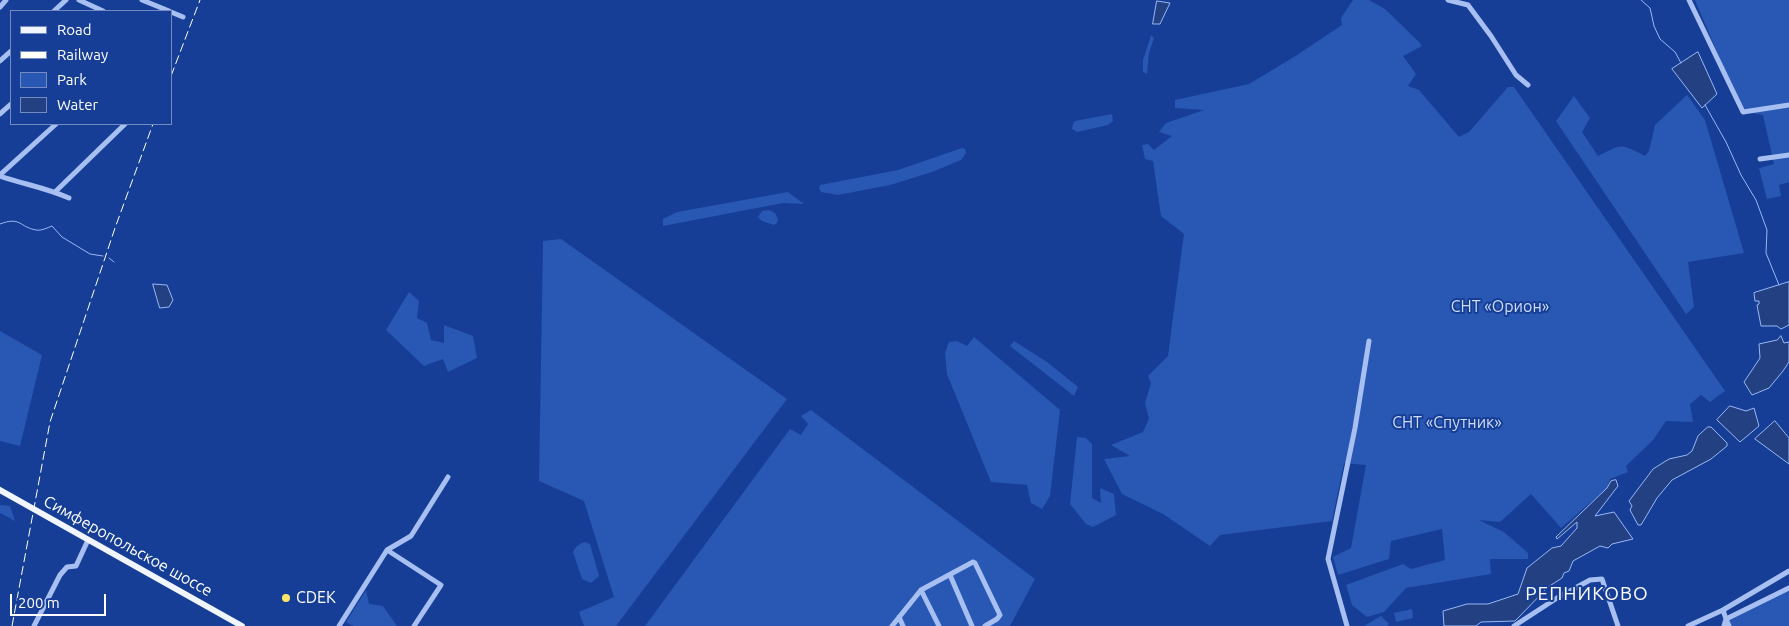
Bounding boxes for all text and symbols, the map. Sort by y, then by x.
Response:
legend [10,10,172,125]
text: Road [57,21,92,38]
text: Railway [57,46,108,63]
text: Park [57,71,87,88]
text: Water [57,96,98,113]
park label: СНТ «Орион» [1451,297,1549,317]
park label: СНТ «Спутник» [1392,413,1502,433]
street label: Симферопольское шоссе [40,492,216,600]
district label: РЕПНИКОВО [1524,583,1650,605]
scale bar [12,584,109,616]
place label: CDEK [296,588,336,608]
marker: CDEK [280,592,292,604]
text: 200 m [18,594,60,611]

